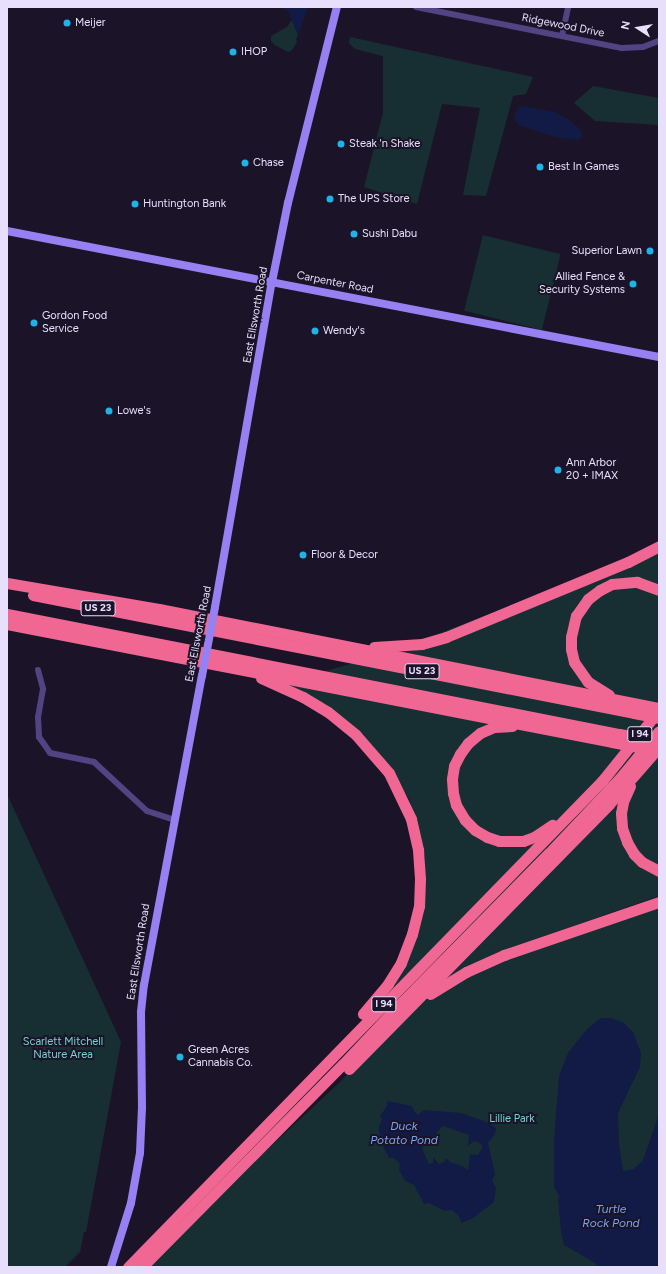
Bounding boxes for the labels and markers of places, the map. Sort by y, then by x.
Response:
place label: Meijer [75,16,106,30]
marker: Meijer [62,18,72,28]
place label: IHOP [241,45,267,59]
marker: IHOP [228,47,238,57]
place label: Steak 'n Shake [349,137,420,151]
marker: Steak 'n Shake [336,139,346,149]
place label: Chase [253,156,284,170]
marker: Chase [240,158,250,168]
place label: Best In Games [548,160,619,174]
marker: Best In Games [535,162,545,172]
place label: The UPS Store [338,192,410,206]
marker: The UPS Store [325,194,335,204]
place label: Huntington Bank [143,197,226,211]
marker: Huntington Bank [130,199,140,209]
place label: Sushi Dabu [362,227,417,241]
marker: Sushi Dabu [349,229,359,239]
place label: Superior Lawn [572,244,642,258]
marker: Superior Lawn [645,246,655,256]
place label: Allied Fence & Security Systems [539,271,625,297]
marker: Allied Fence & Security Systems [628,279,638,289]
place label: Gordon Food Service [42,310,107,336]
marker: Gordon Food Service [29,318,39,328]
place label: Wendy's [323,324,365,338]
marker: Wendy's [310,326,320,336]
place label: Lowe's [117,404,151,418]
marker: Lowe's [104,406,114,416]
place label: Ann Arbor 20 + IMAX [566,457,618,483]
marker: Ann Arbor 20 + IMAX [553,465,563,475]
place label: Floor & Decor [311,548,378,562]
marker: Floor & Decor [298,550,308,560]
place label: Green Acres Cannabis Co. [188,1044,253,1070]
marker: Green Acres Cannabis Co. [175,1052,185,1062]

